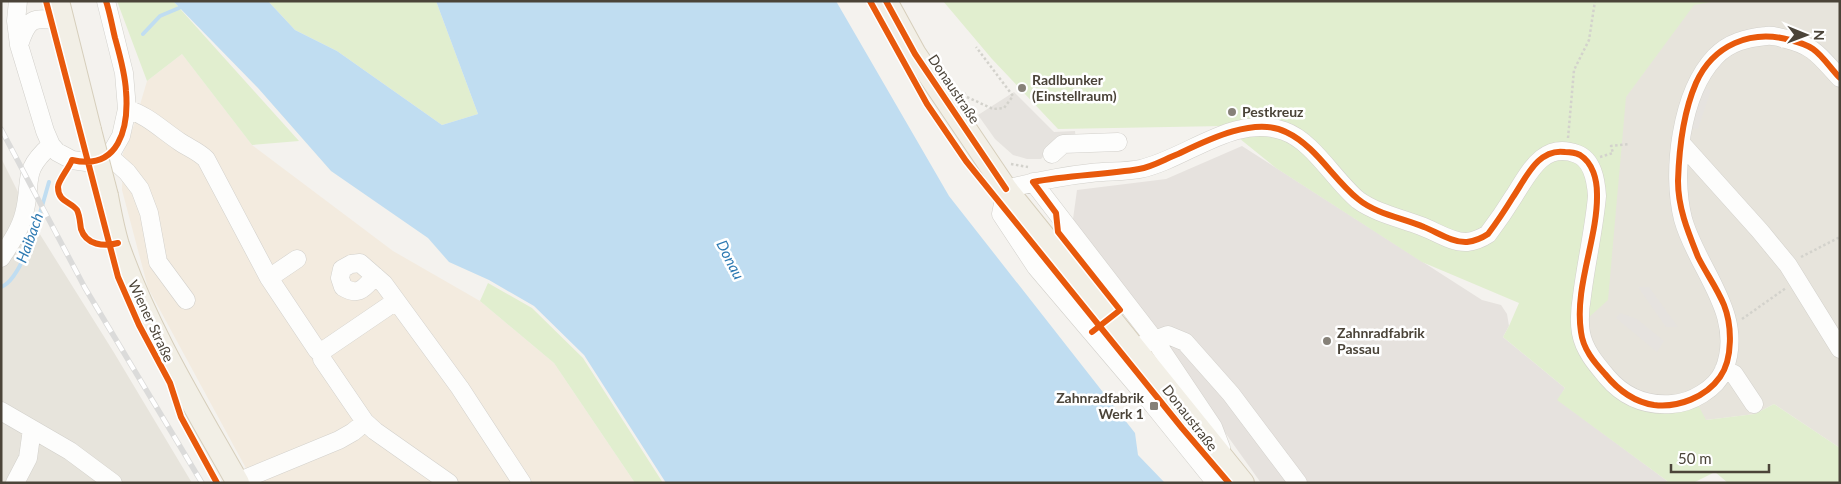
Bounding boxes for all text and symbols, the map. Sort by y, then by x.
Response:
north arrow [1781,10,1831,60]
text: N [1811,30,1828,41]
street label: Donaustraße [925,51,984,126]
place label: Radlbunker (Einstellraum) [1032,71,1117,104]
marker: Radlbunker (Einstellraum) [1016,82,1028,94]
place label: Pestkreuz [1242,103,1304,120]
marker: Pestkreuz [1226,106,1238,118]
water label: Haibach [12,210,46,265]
water label: Donau [713,237,748,282]
street label: Wiener Straße [125,277,178,365]
place label: Zahnradfabrik Passau [1337,324,1425,357]
marker: Zahnradfabrik Passau [1321,335,1333,347]
street label: Donaustraße [1159,381,1222,454]
place label: Zahnradfabrik Werk 1 [1056,389,1145,422]
marker: Zahnradfabrik Werk 1 [1148,400,1160,412]
scale bar [1671,442,1768,474]
text: 50 m [1678,449,1712,467]

